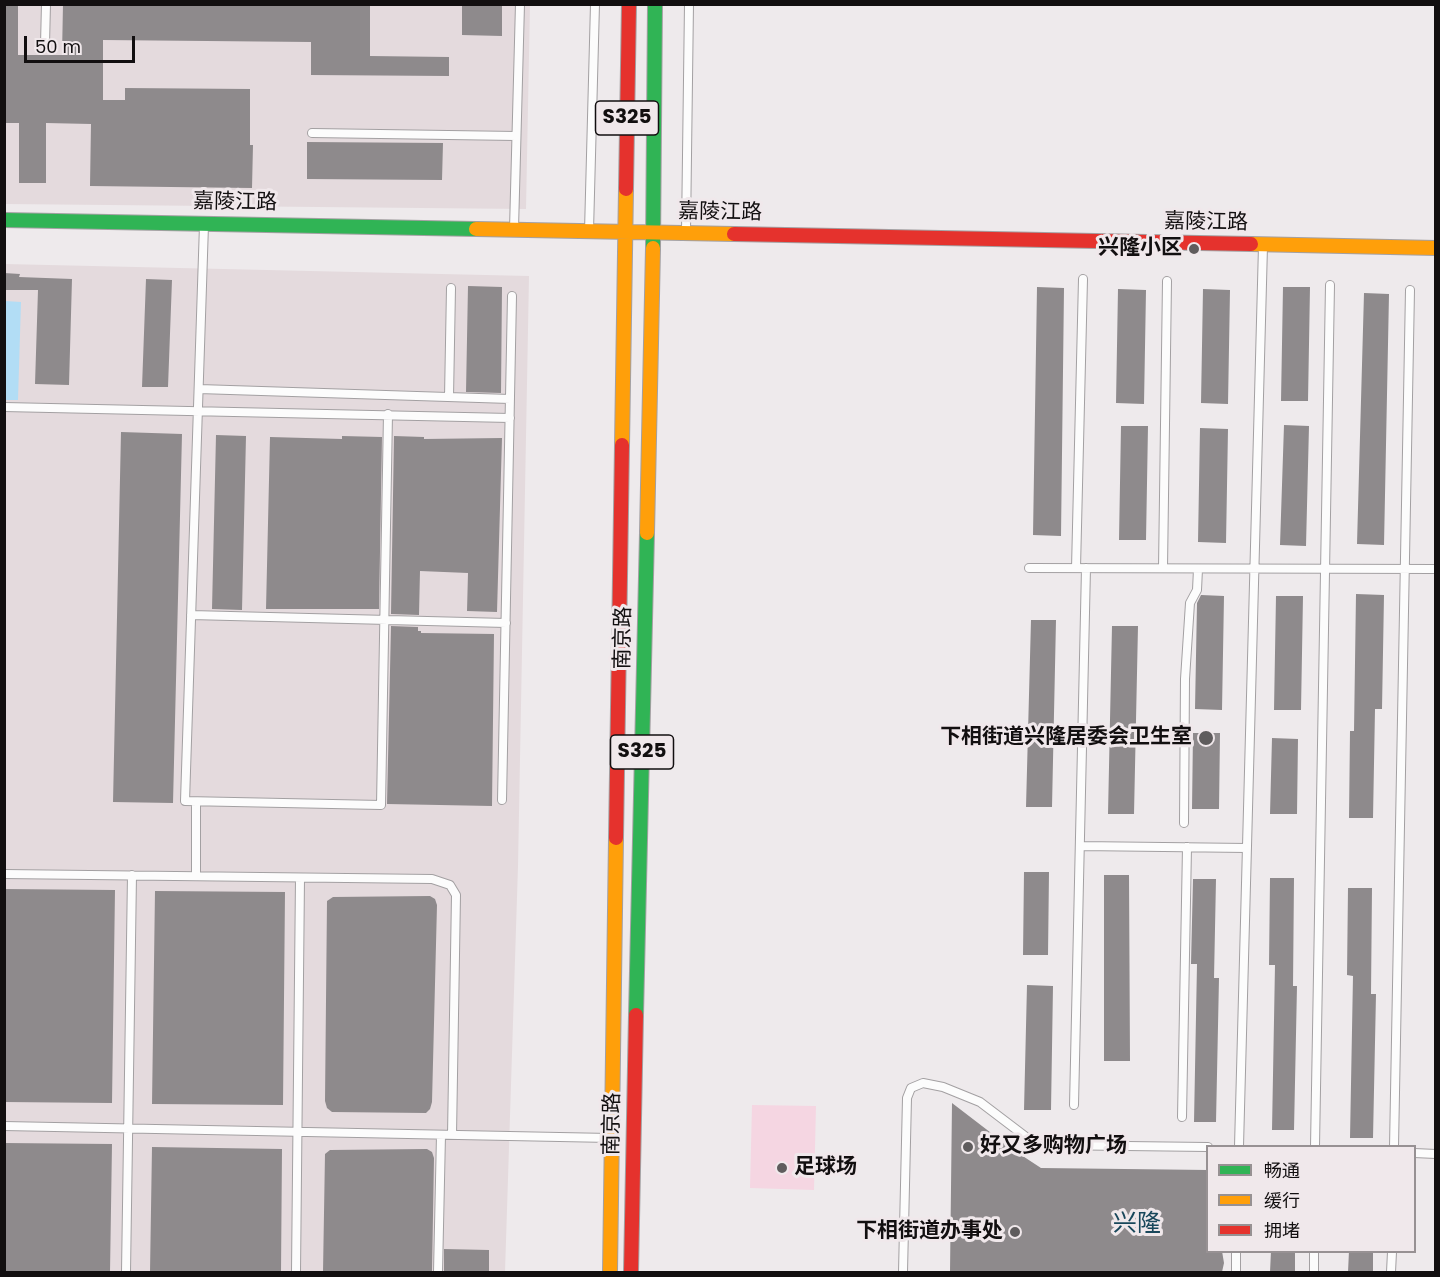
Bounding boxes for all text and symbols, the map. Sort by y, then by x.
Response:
scale bar [27,24,138,62]
text: 50 m [35,34,81,59]
road number: S325 [596,101,658,135]
street label: 嘉陵江路 [193,190,277,216]
street label: 嘉陵江路 [678,200,762,226]
street label: 嘉陵江路 [1164,210,1248,236]
place label: 兴隆小区 [1098,236,1182,262]
marker: 兴隆小区 [1187,242,1201,256]
street label: 南京路 [611,606,637,670]
place label: 下相街道兴隆居委会卫生室 [940,725,1192,751]
marker: 下相街道兴隆居委会卫生室 [1197,729,1215,747]
road number: S325 [610,735,674,769]
street label: 南京路 [600,1092,626,1156]
place label: 好又多购物广场 [980,1134,1127,1160]
marker: 好又多购物广场 [961,1140,975,1154]
legend [1206,1145,1416,1253]
place label: 足球场 [794,1155,857,1181]
text: 畅通 [1264,1158,1300,1183]
marker: 足球场 [775,1161,789,1175]
text: 缓行 [1264,1188,1300,1213]
district label: 兴隆 [1113,1211,1161,1239]
text: 拥堵 [1264,1218,1300,1243]
place label: 下相街道办事处 [856,1219,1003,1245]
marker: 下相街道办事处 [1008,1225,1022,1239]

